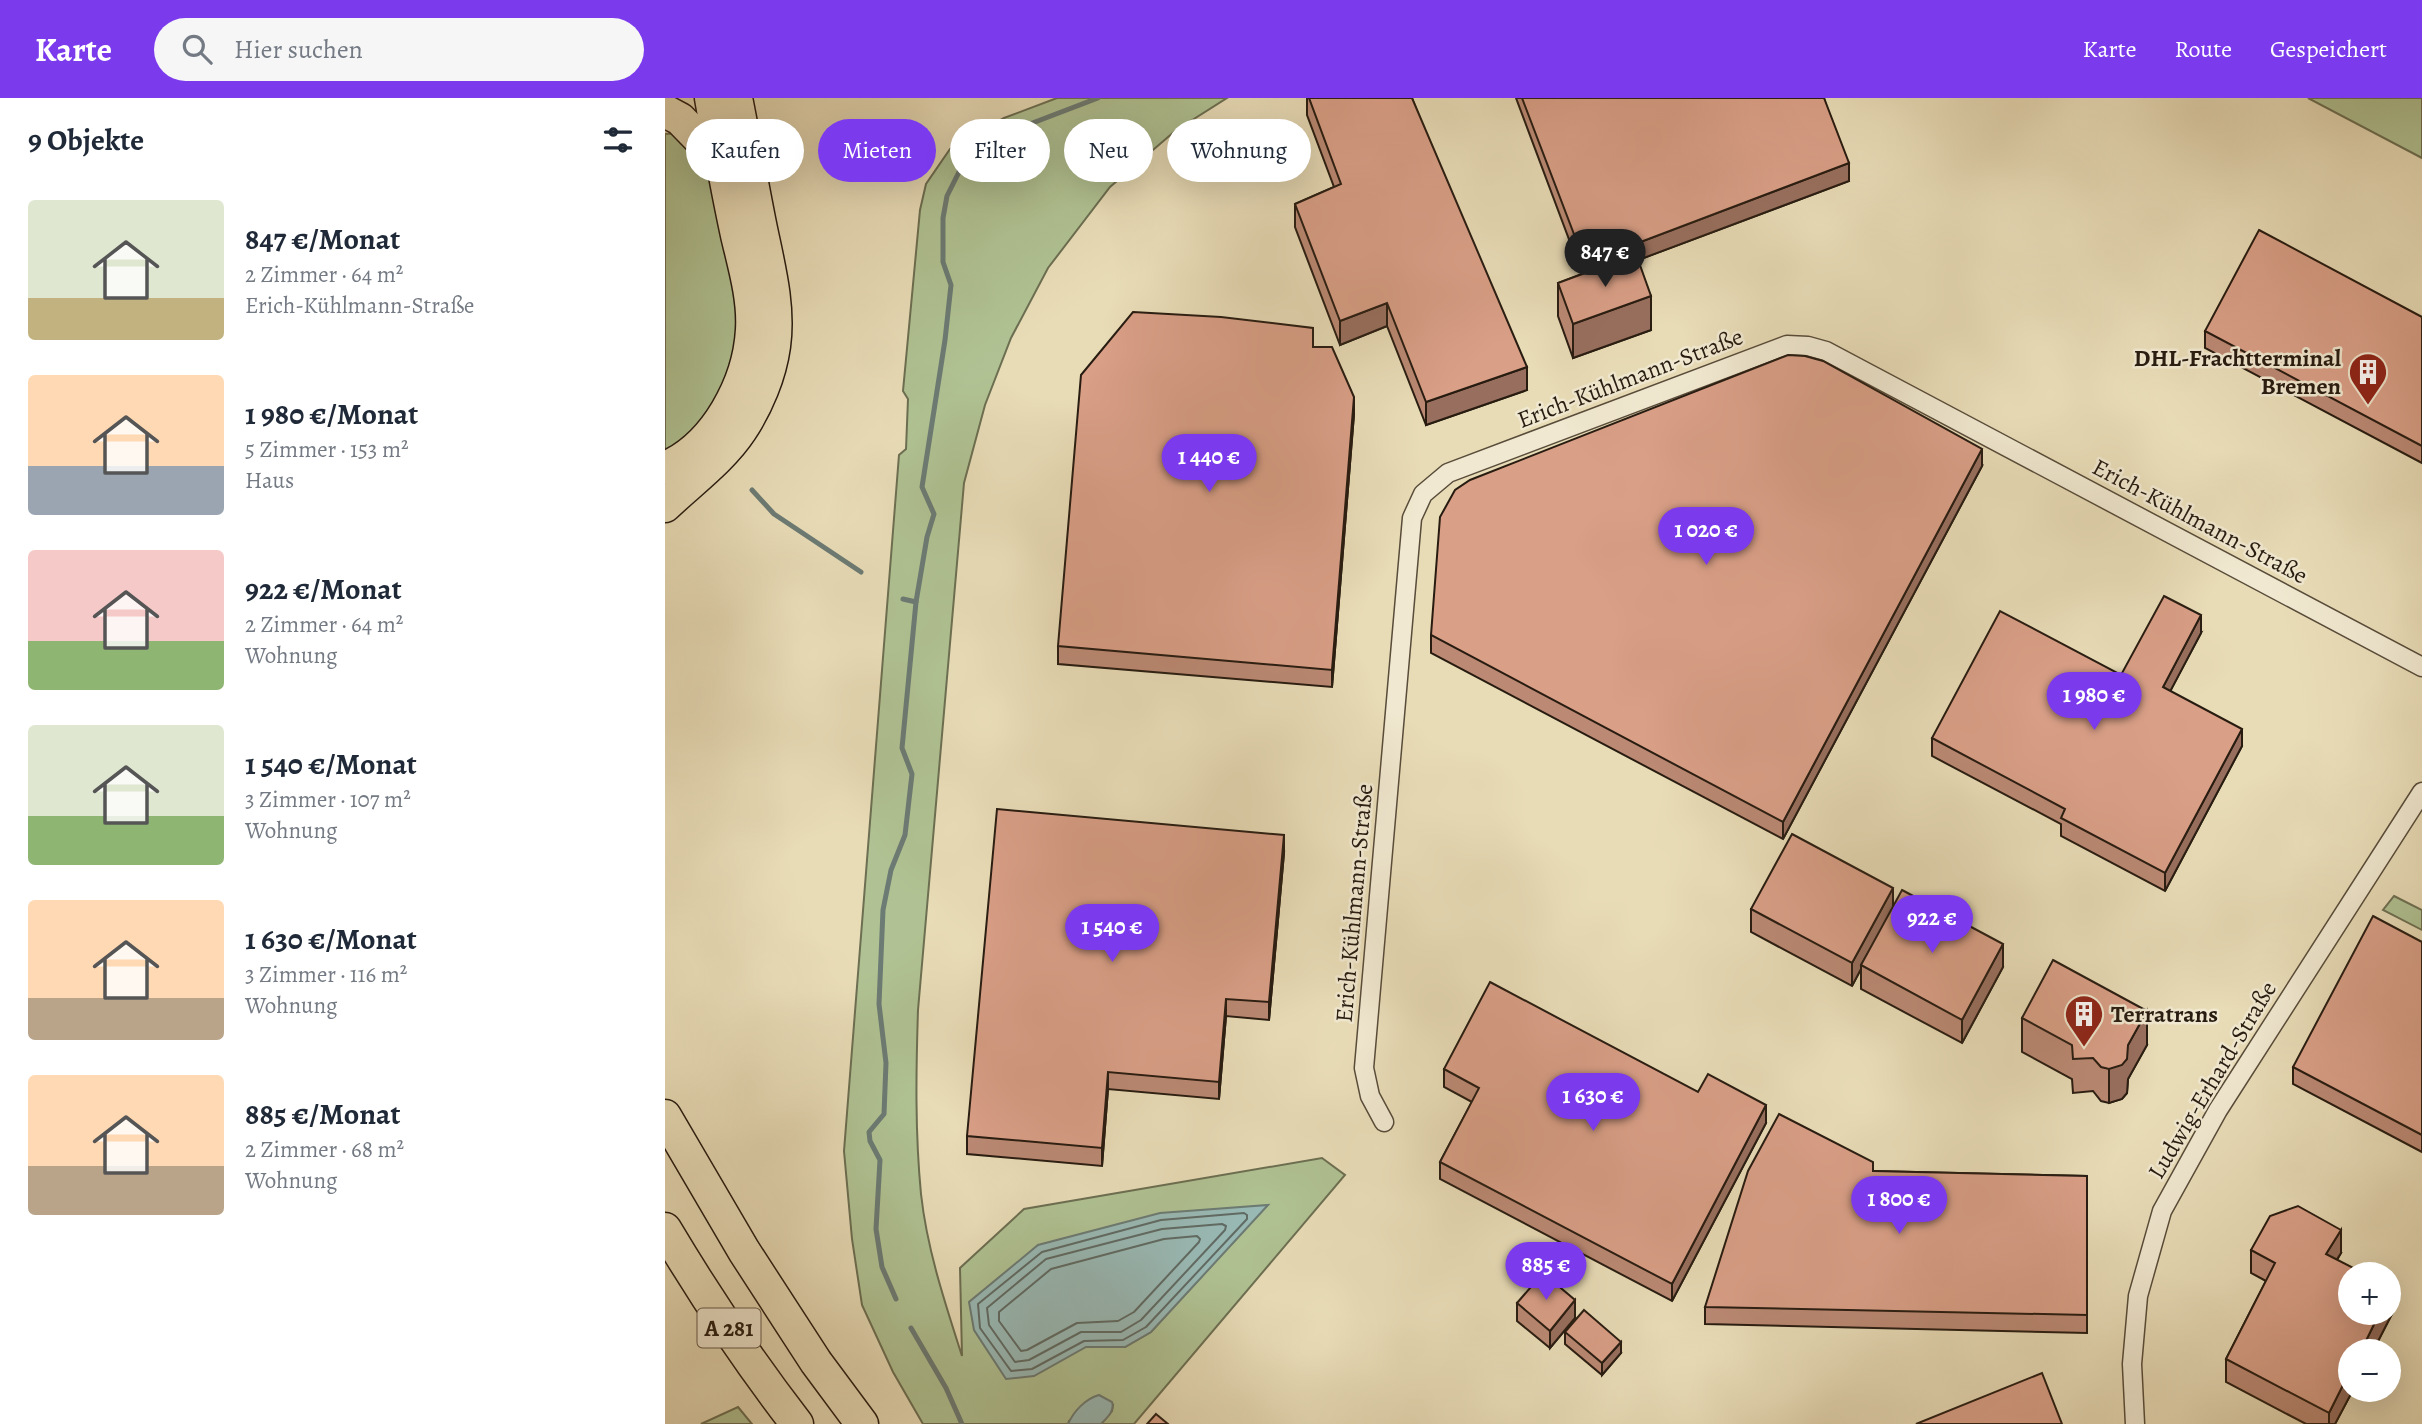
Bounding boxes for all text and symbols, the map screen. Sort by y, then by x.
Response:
search box [154,18,644,81]
text: Karte [35,27,112,72]
icon: search [178,30,216,68]
text: Hier suchen [234,32,363,67]
text: Karte [2083,33,2136,65]
text: Route [2174,33,2232,65]
text: Gespeichert [2270,33,2387,65]
chip: Kaufen [686,119,804,182]
chip: Mieten [818,119,936,182]
chip: Filter [950,119,1050,182]
chip: Neu [1064,119,1153,182]
chip: Wohnung [1167,119,1311,182]
text: 9 Objekte [28,120,144,160]
icon: filters [599,121,637,159]
text: 847 €/Monat [245,219,400,259]
icon: home [84,228,168,312]
pin: 847 € [1556,230,1654,289]
text: 847 € [1581,236,1629,267]
text: 2 Zimmer · 64 m² [245,259,403,290]
text: Erich-Kühlmann-Straße [245,290,474,321]
street label: Erich-Kühlmann-Straße [1513,320,1747,436]
place label: DHL-Frachtterminal Bremen [2134,342,2342,402]
building icon: DHL-Frachtterminal Bremen [2347,351,2389,406]
text: 1 980 €/Monat [245,394,418,434]
icon: home [84,403,168,487]
text: 5 Zimmer · 153 m² [245,434,409,465]
pin: 1 440 € [1144,434,1274,494]
text: 1 440 € [1178,441,1240,472]
street label: Erich-Kühlmann-Straße [2087,451,2313,591]
text: Haus [245,465,294,496]
pin: 1 020 € [1641,508,1771,567]
text: 1 020 € [1674,514,1738,545]
text: 922 €/Monat [245,569,402,609]
icon: home [84,578,168,662]
text: 2 Zimmer · 64 m² [245,609,403,640]
text: Wohnung [245,640,338,671]
pin: 1 980 € [2029,672,2159,732]
text: 1 980 € [2063,679,2125,710]
text: 1 540 €/Monat [245,744,417,784]
icon: home [84,753,168,837]
street label: Erich-Kühlmann-Straße [1328,782,1380,1024]
text: 3 Zimmer · 107 m² [245,784,411,815]
text: Wohnung [245,815,338,846]
pin: 922 € [1883,896,1981,955]
text: 922 € [1907,902,1957,933]
pin: 1 540 € [1047,904,1177,964]
text: 1 540 € [1081,911,1143,942]
text: 1 630 €/Monat [245,919,417,959]
icon: home [84,928,168,1012]
text: 3 Zimmer · 116 m² [245,959,407,990]
street label: Ludwig-Erhard-Straße [2140,975,2284,1185]
text: Wohnung [245,990,338,1021]
building icon: Terratrans [2063,993,2105,1048]
place label: Terratrans [2111,998,2218,1030]
pin: 1 630 € [1528,1074,1658,1133]
text: 1 630 € [1562,1080,1624,1111]
text: 885 €/Monat [245,1094,400,1134]
icon: home [84,1103,168,1187]
text: 2 Zimmer · 68 m² [245,1134,404,1165]
text: Wohnung [245,1165,338,1196]
pin: 1 800 € [1834,1176,1964,1236]
text: 1 800 € [1867,1183,1931,1214]
pin: 885 € [1497,1242,1595,1302]
text: 885 € [1521,1249,1571,1280]
map controls [2338,1262,2401,1402]
button: + [2338,1262,2401,1325]
road number: A 281 [697,1308,761,1348]
button: − [2338,1339,2401,1402]

